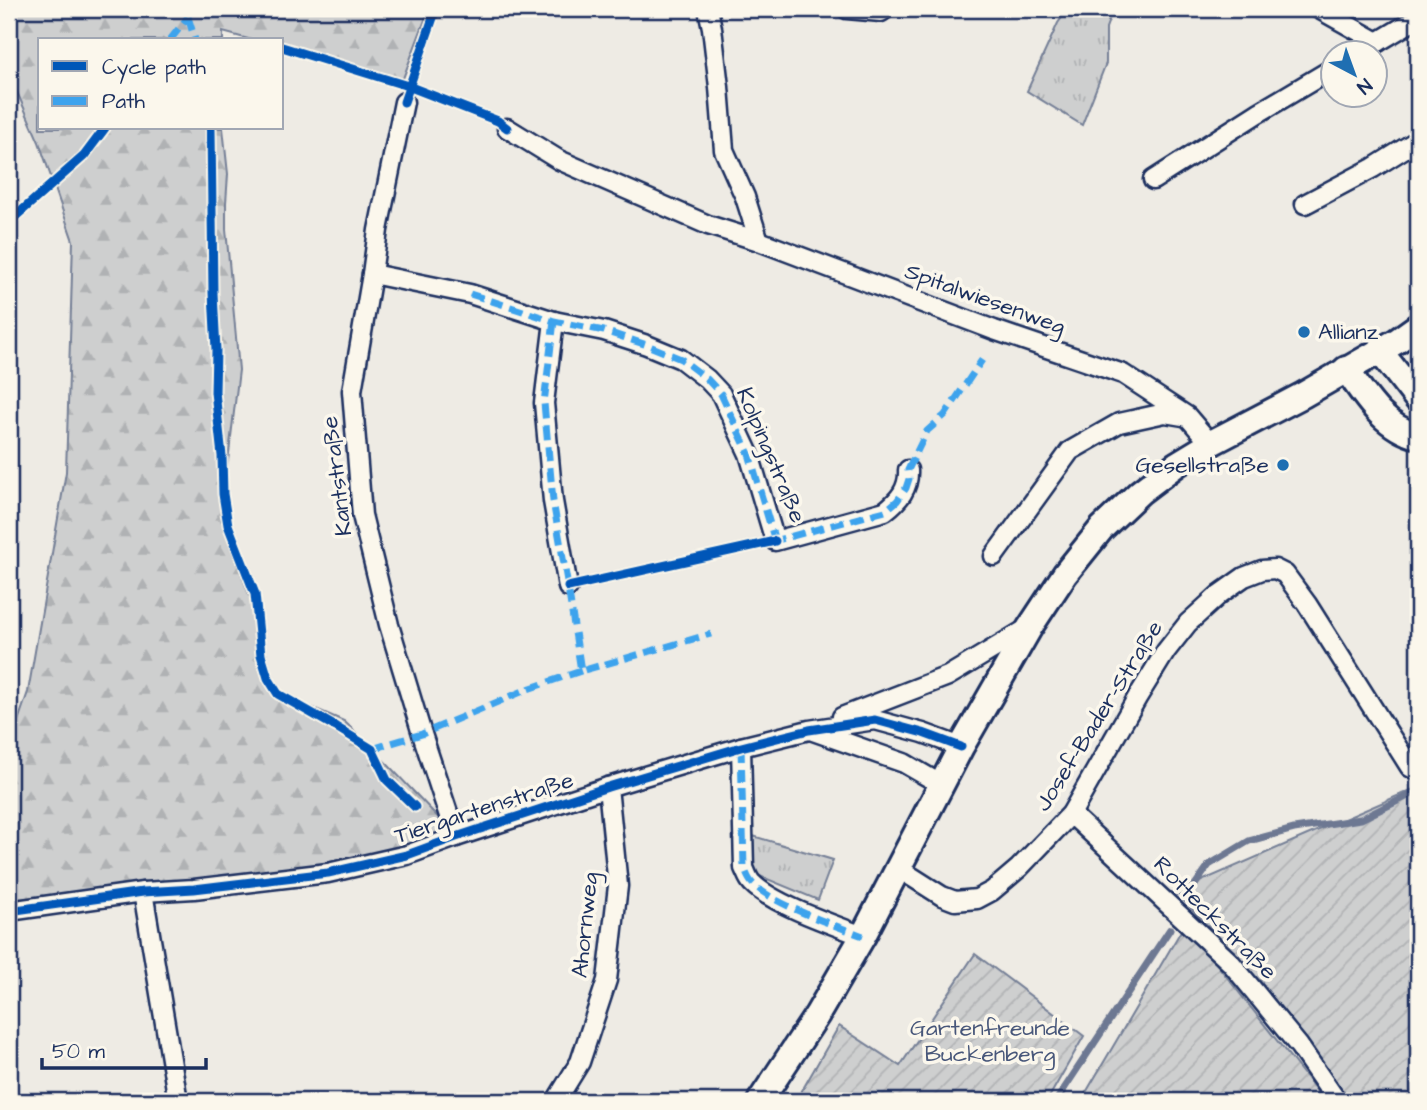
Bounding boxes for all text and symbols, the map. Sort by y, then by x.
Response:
legend [38,38,284,130]
north arrow [1318,38,1388,108]
text: Cycle path [102,53,207,84]
text: N [1351,72,1378,100]
text: Path [102,87,146,116]
street label: Spitalwiesenweg [900,255,1070,344]
place label: Allianz [1318,316,1379,348]
marker: Allianz [1296,324,1312,340]
street label: Kolpingstraße [727,382,814,528]
street label: Kantstraße [314,414,360,538]
place label: Gesellstraße [1135,449,1269,481]
marker: Gesellstraße [1275,457,1291,473]
street label: Josef-Bader-Straße [1027,615,1171,817]
street label: Tiergartenstraße [390,764,578,853]
street label: Rotteckstraße [1146,849,1284,987]
street label: Ahornweg [564,870,607,980]
park label: Gartenfreunde Buckenberg [910,1012,1070,1071]
scale bar [42,1026,206,1070]
text: 50 m [52,1037,106,1066]

